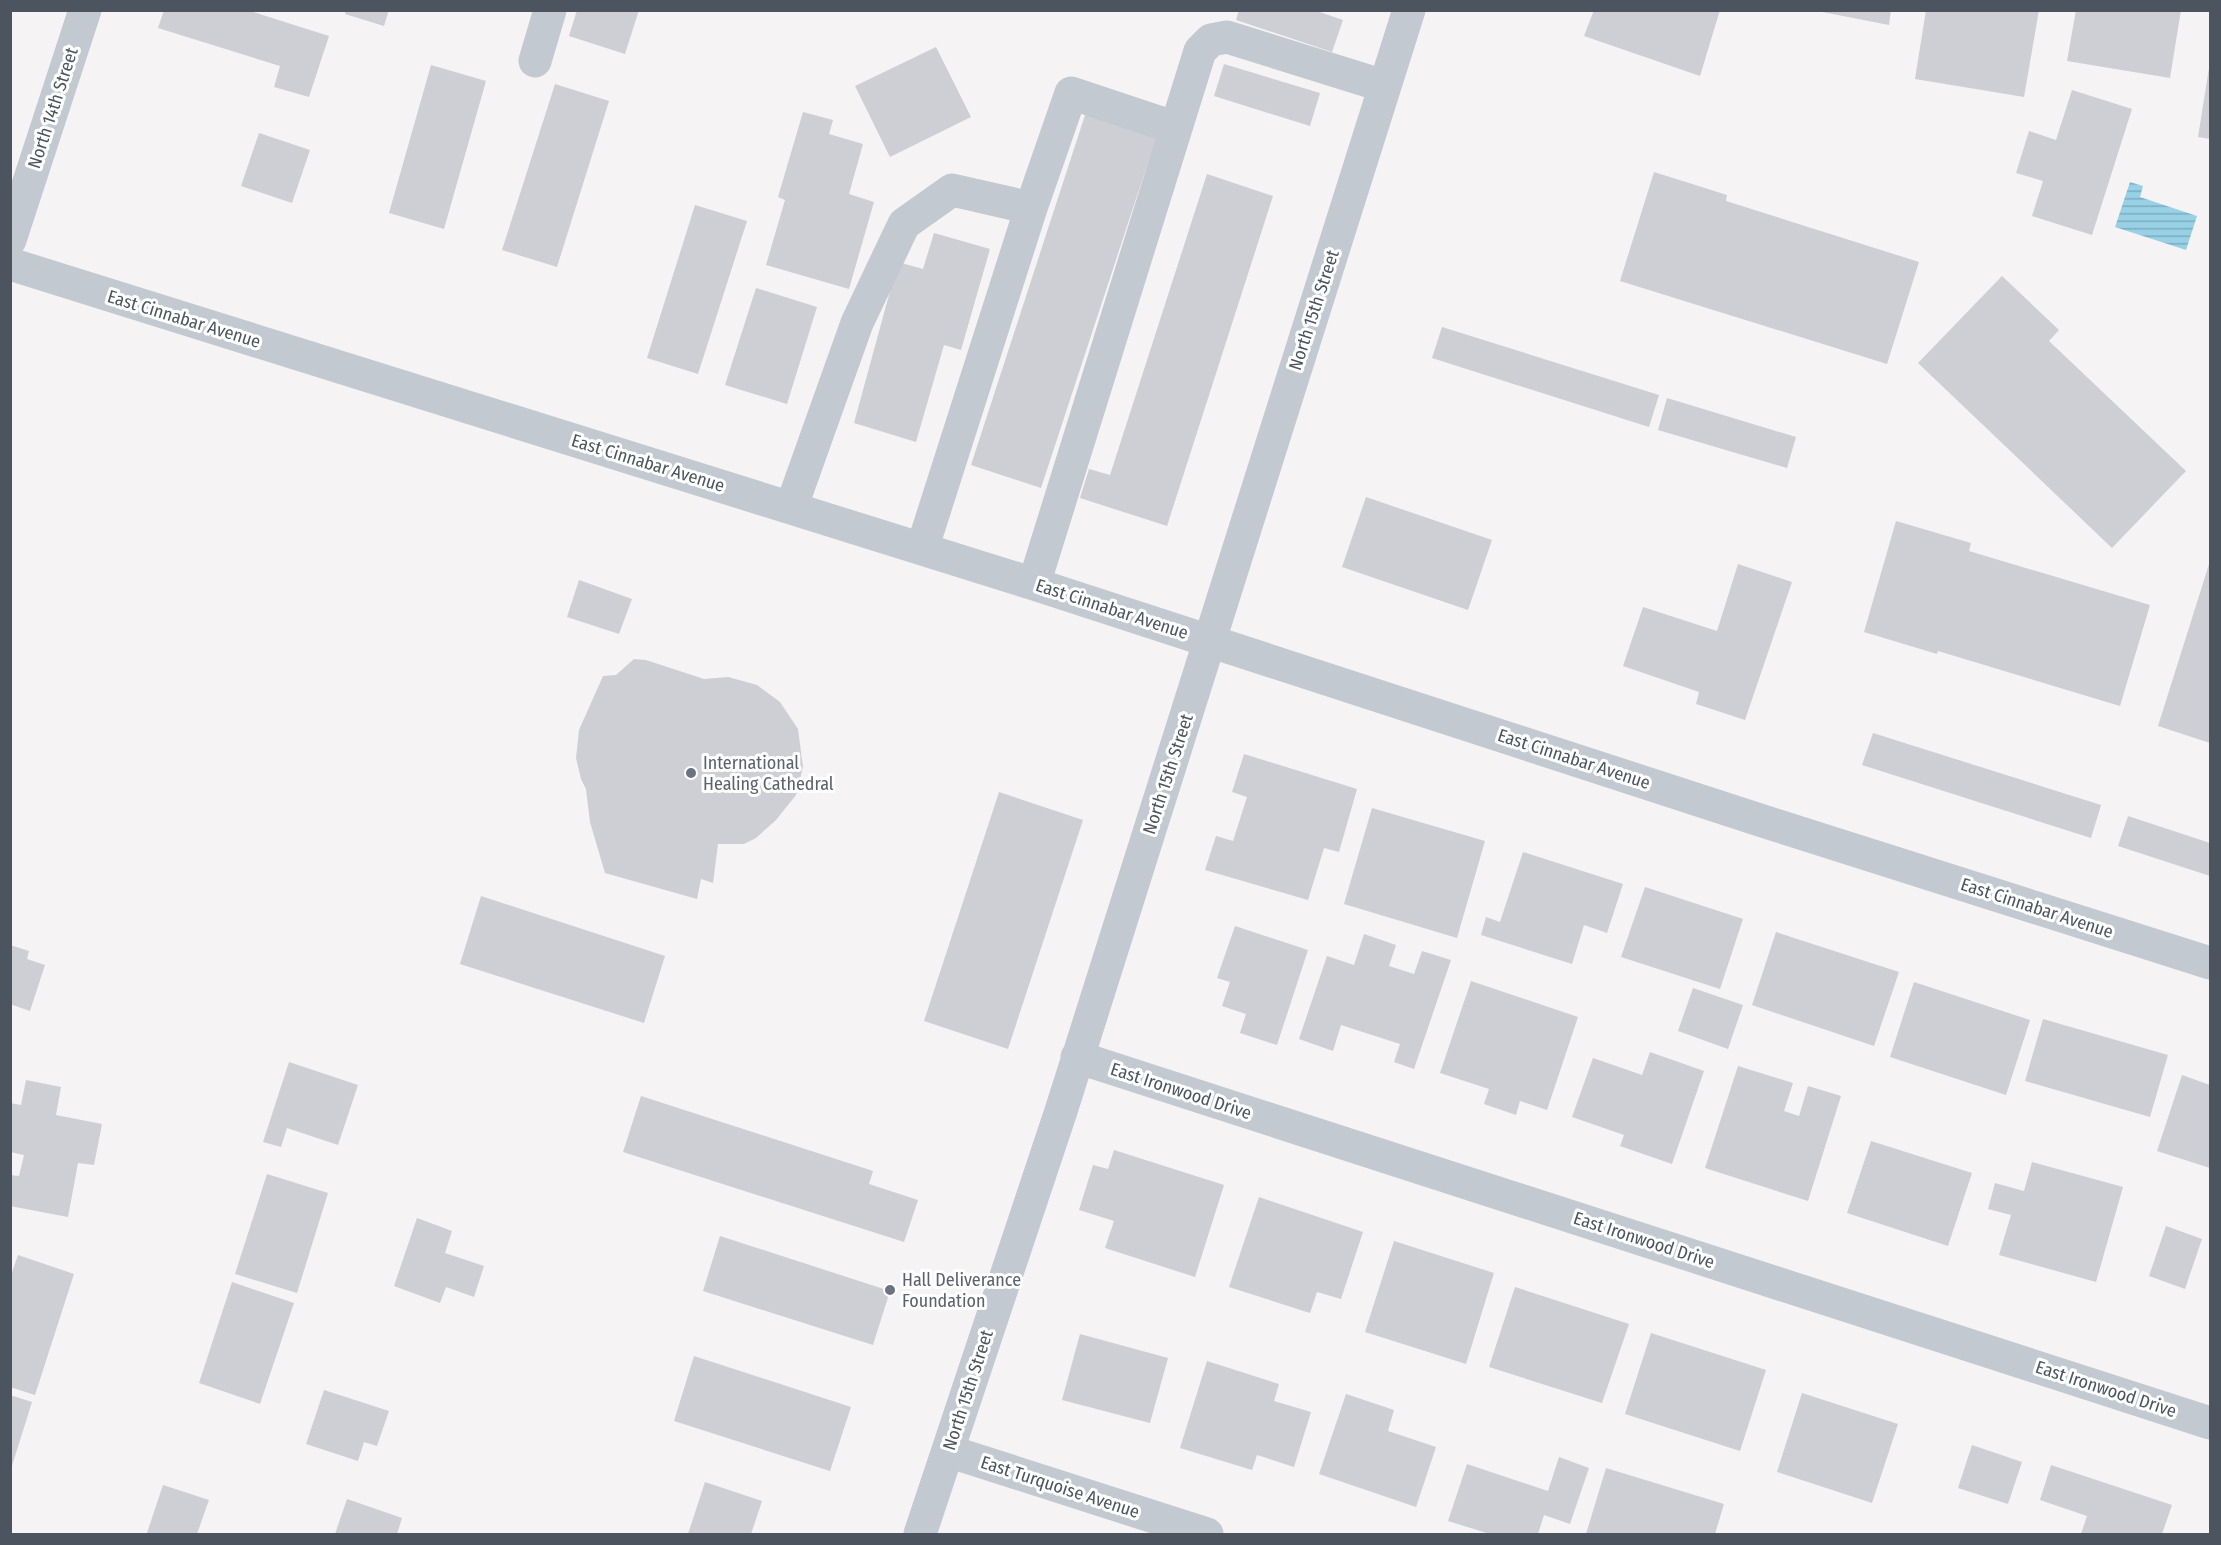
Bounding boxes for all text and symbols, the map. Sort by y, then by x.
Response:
street label: North 14th Street [23,45,83,171]
street label: North 15th Street [1284,247,1344,373]
street label: East Cinnabar Avenue [105,285,263,353]
street label: East Cinnabar Avenue [569,429,727,497]
street label: East Cinnabar Avenue [1033,574,1191,644]
street label: North 15th Street [1138,711,1198,837]
street label: East Cinnabar Avenue [1495,724,1653,794]
place label: International Healing Cathedral [703,752,834,795]
marker: International Healing Cathedral [684,766,698,780]
street label: East Cinnabar Avenue [1958,873,2116,943]
street label: East Ironwood Drive [1108,1058,1254,1124]
street label: East Ironwood Drive [1571,1207,1717,1273]
place label: Hall Deliverance Foundation [902,1269,1021,1312]
marker: Hall Deliverance Foundation [883,1283,897,1297]
street label: North 15th Street [938,1327,998,1453]
street label: East Ironwood Drive [2033,1356,2179,1422]
street label: East Turquoise Avenue [978,1451,1142,1523]

